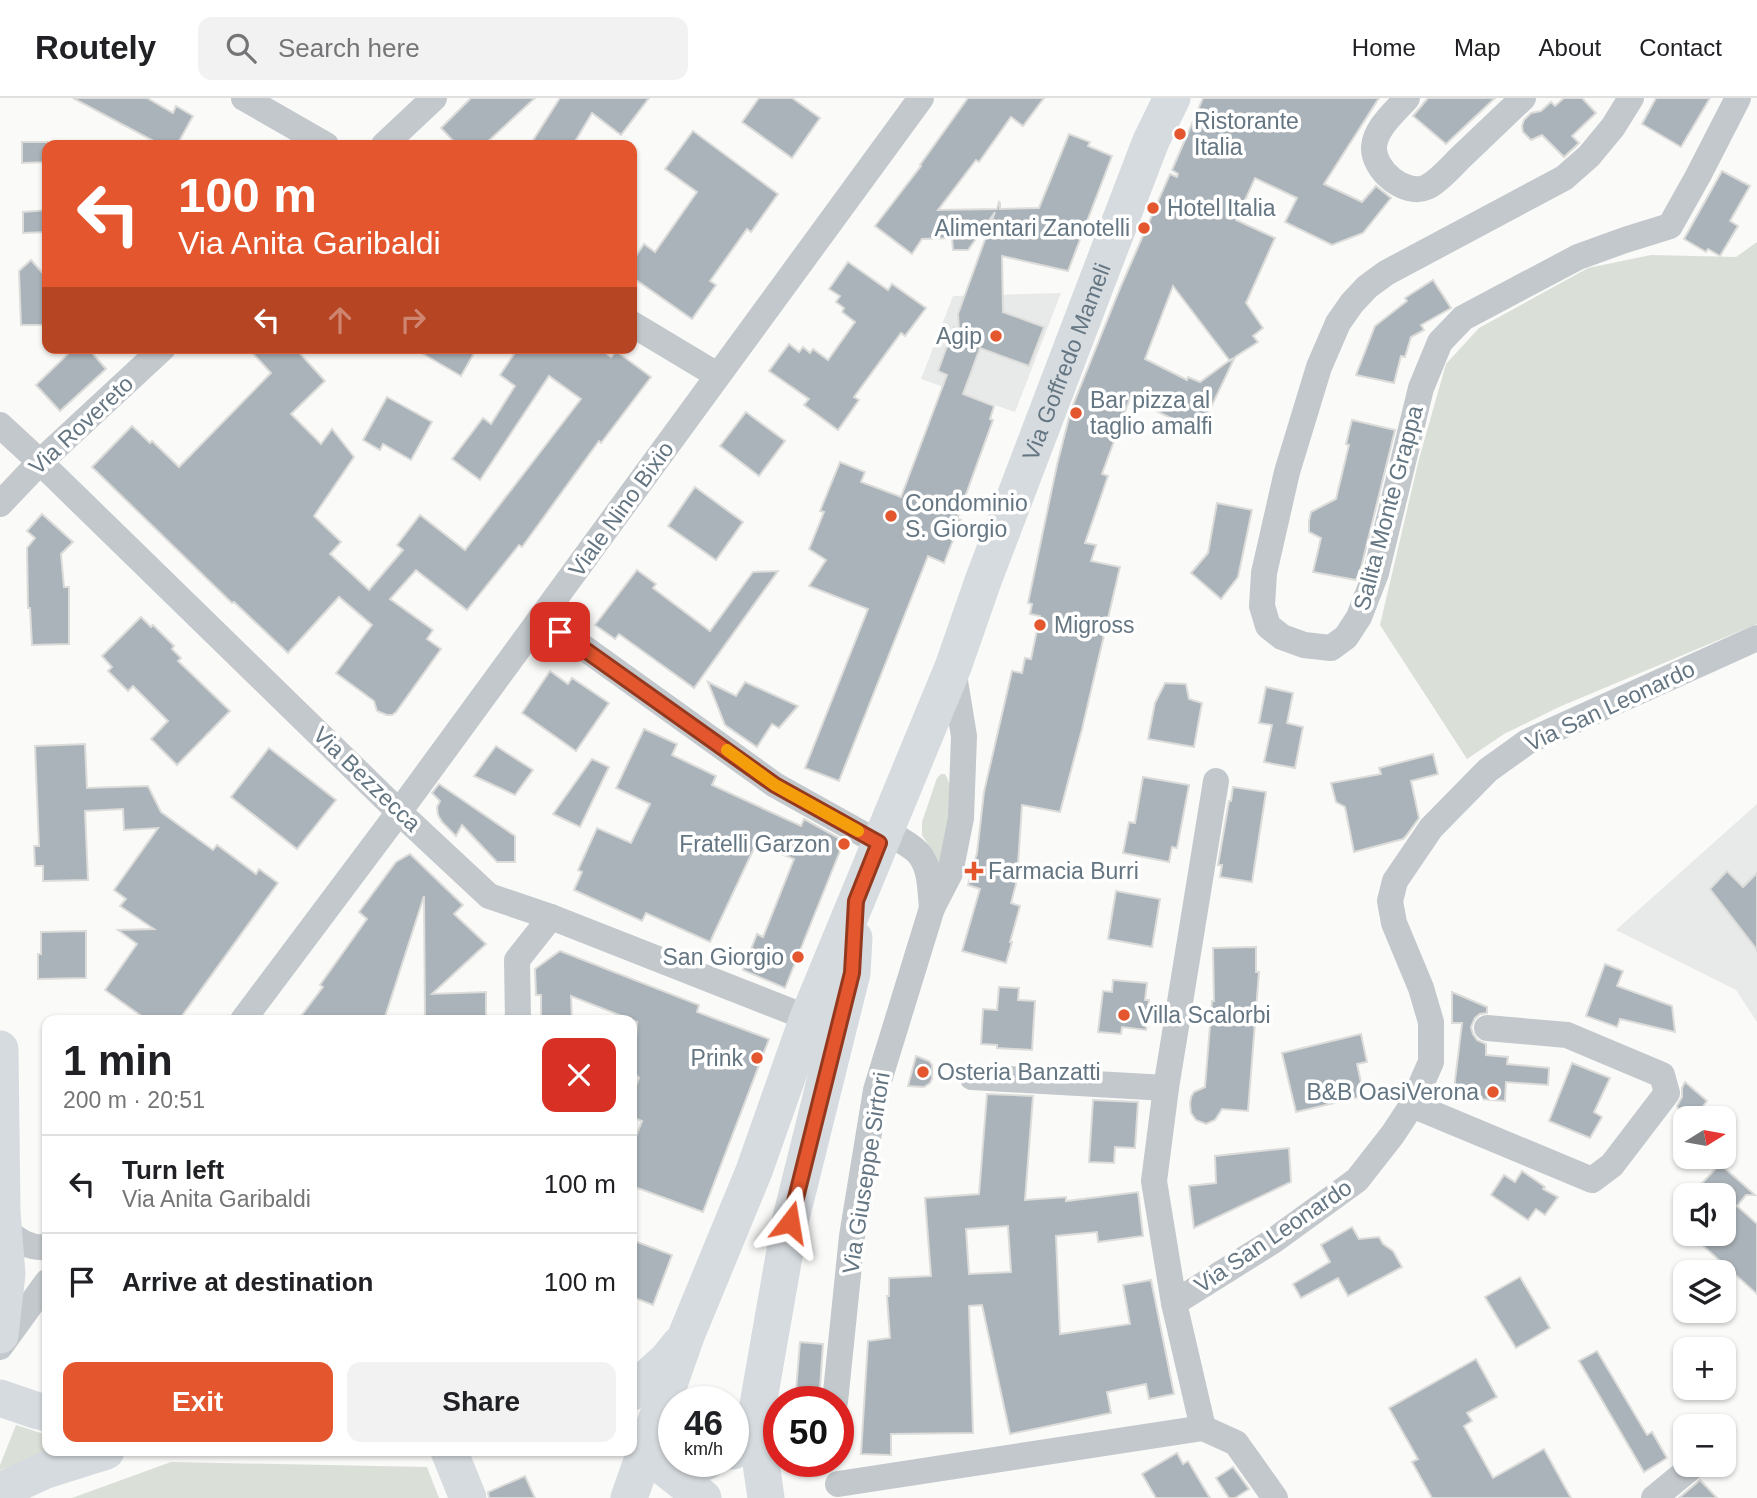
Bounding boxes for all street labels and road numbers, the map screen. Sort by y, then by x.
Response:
street label: Via Goffredo Mameli [1017,259,1116,464]
street label: Via Rovereto [24,370,138,480]
street label: Salita Monte Grappa [1348,403,1428,613]
street label: Viale Nino Bixio [563,436,679,582]
street label: Via San Leonardo [1521,655,1699,757]
street label: Via Bezzecca [308,721,426,837]
street label: Via Giuseppe Sirtori [837,1070,895,1276]
street label: Via San Leonardo [1190,1174,1356,1298]

